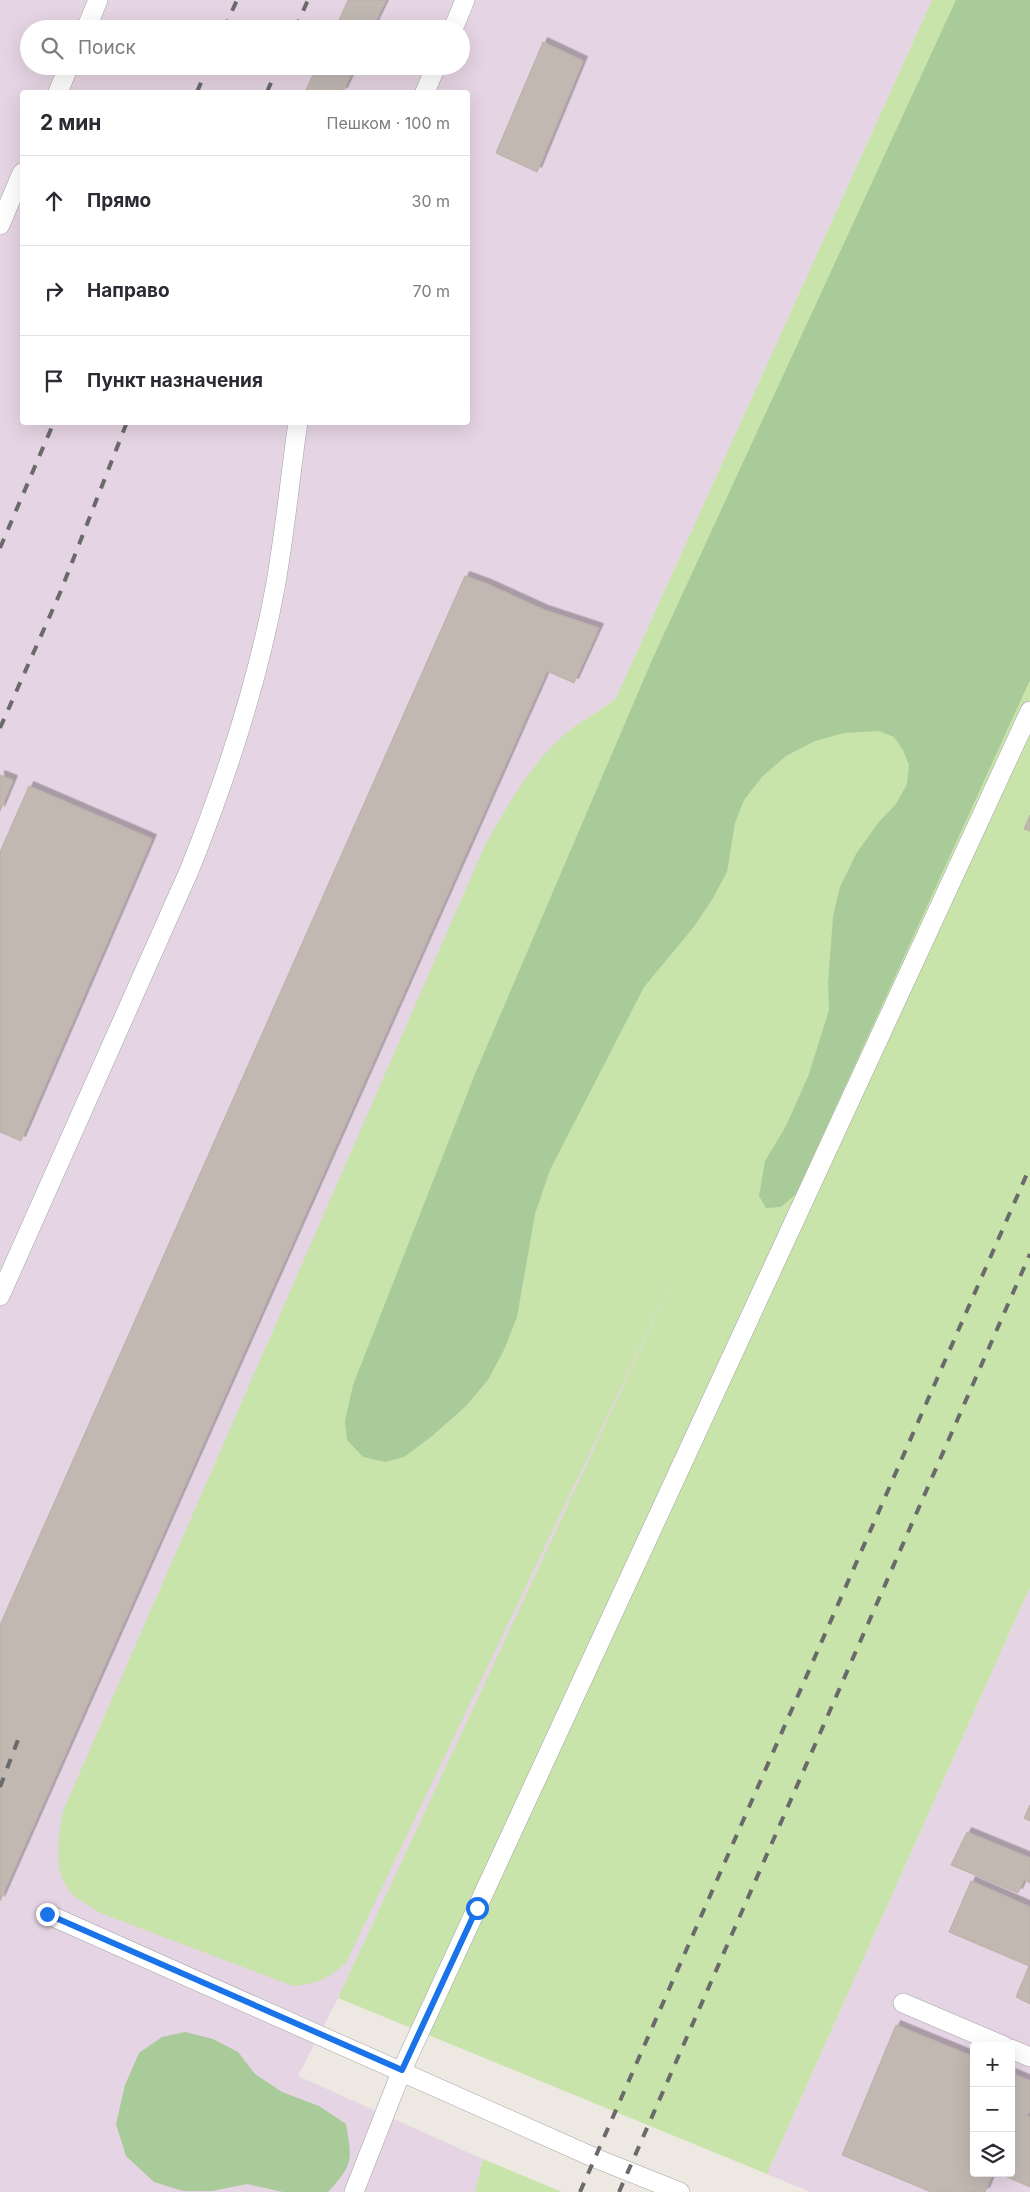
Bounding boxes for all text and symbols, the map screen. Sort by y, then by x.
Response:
search box [20,20,470,75]
icon: search [38,34,66,62]
text: Поиск [78,36,136,59]
text: 2 мин [40,110,101,135]
text: Пешком · 100 m [327,113,450,133]
icon: ahead [40,187,68,215]
text: Прямо [87,189,151,212]
text: 30 m [412,191,450,211]
icon: right [40,277,68,305]
text: Направо [87,279,170,302]
text: 70 m [413,281,450,301]
icon: arrive [40,367,68,395]
text: Пункт назначения [87,369,263,392]
route start [466,1897,489,1920]
route end [36,1903,59,1926]
map controls [970,2042,1015,2177]
button: + [970,2042,1015,2087]
button: − [970,2087,1015,2132]
button: layers [970,2132,1015,2177]

